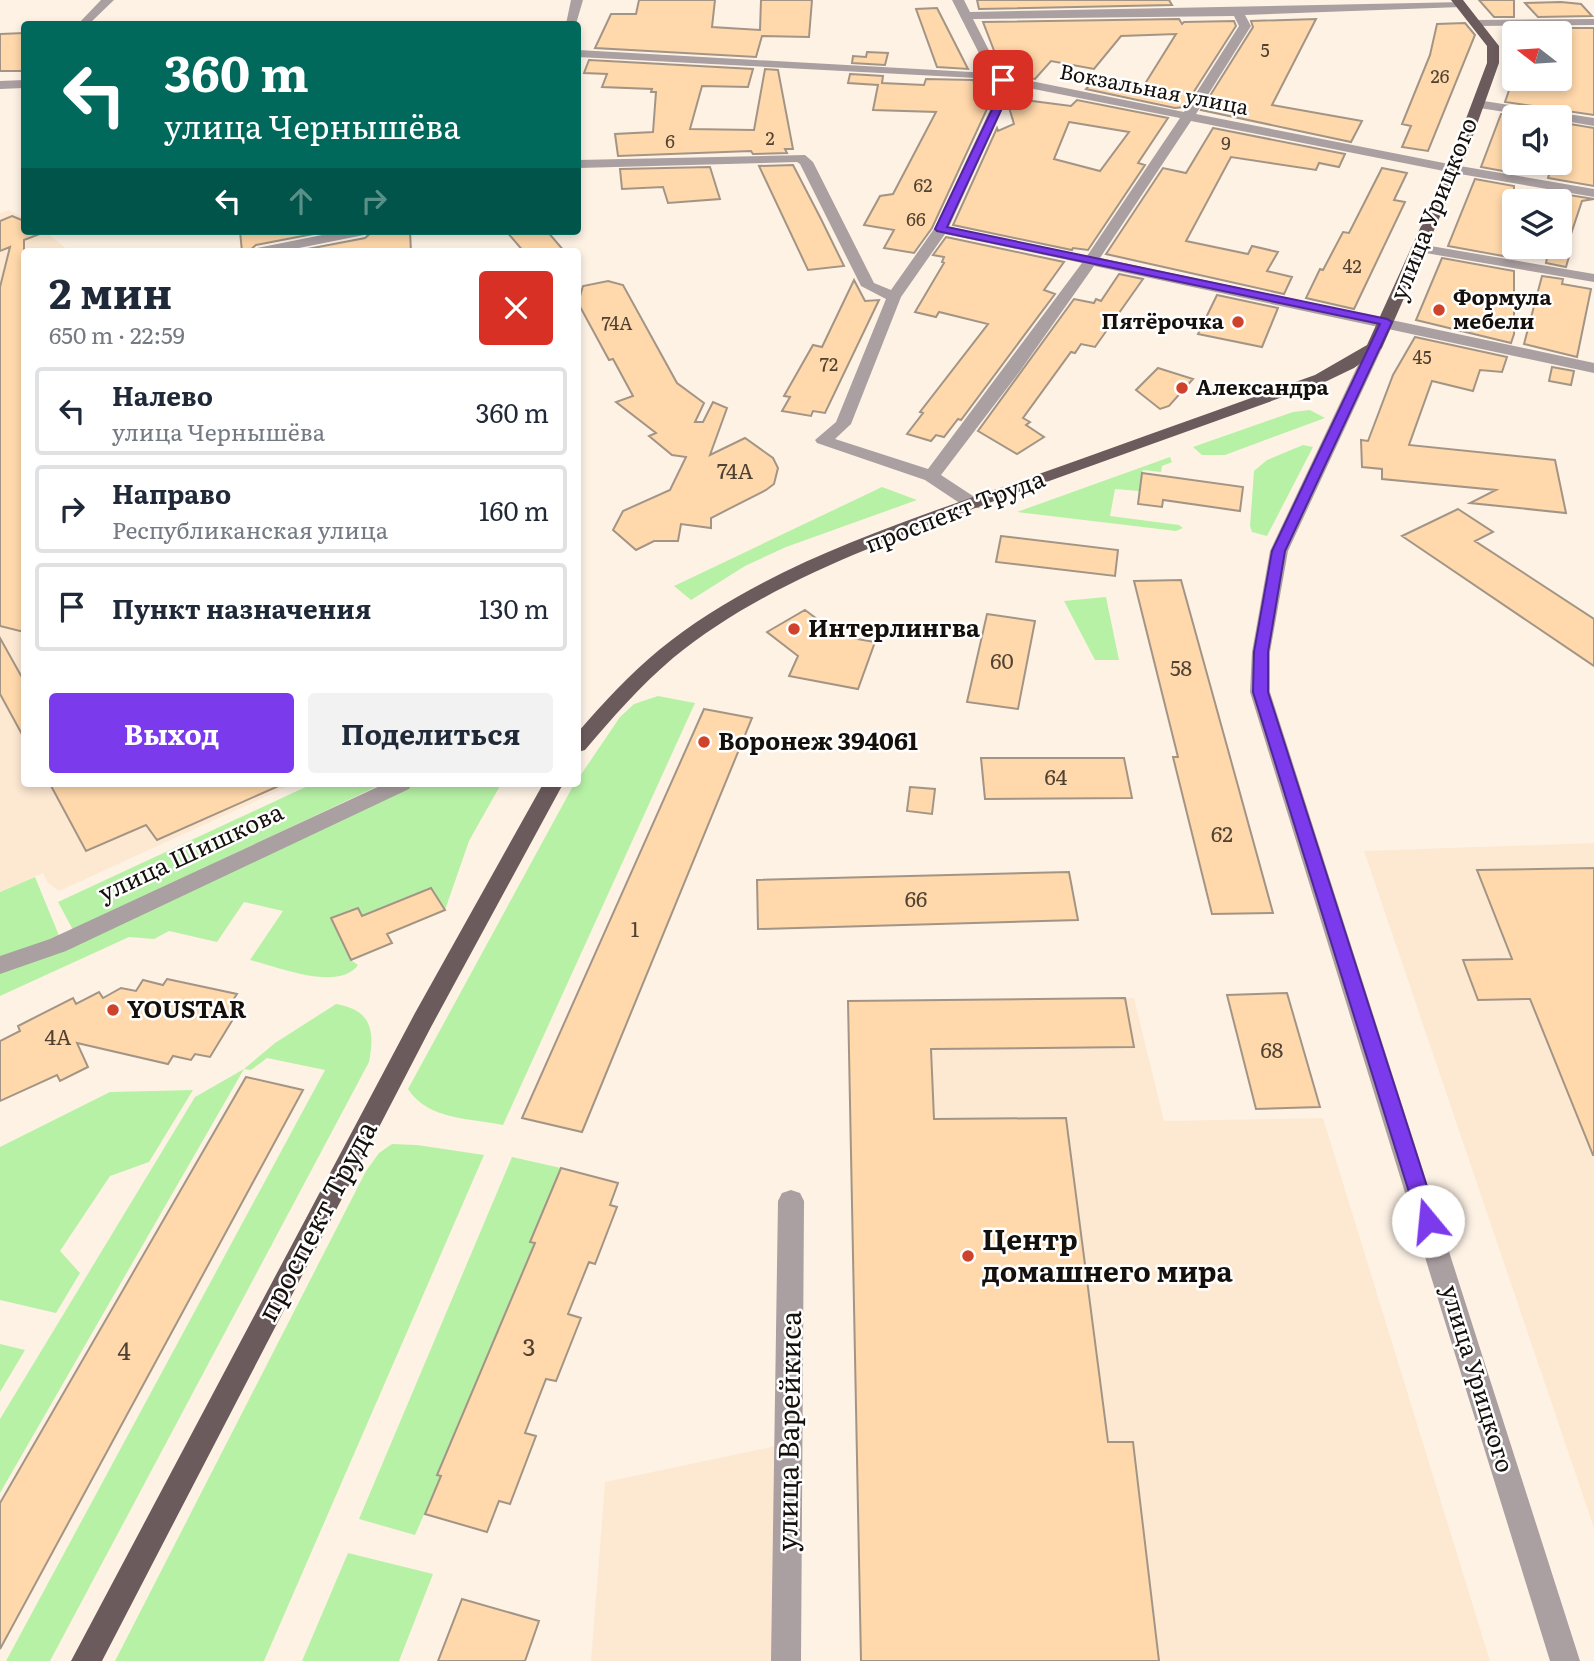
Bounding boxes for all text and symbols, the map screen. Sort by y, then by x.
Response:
north arrow [1502,21,1572,91]
map controls [1502,21,1572,259]
text: 360 m [164,34,309,107]
house number: 5 [1260,36,1270,63]
icon: left [49,49,140,140]
pin [973,50,1033,110]
street label: Вокзальная улица [1057,54,1252,121]
icon: arrive [984,61,1022,99]
house number: 26 [1431,62,1450,89]
text: улица Чернышёва [164,101,460,149]
button: sound [1502,105,1572,175]
street label: улица Урицкого [1379,111,1484,305]
house number: 2 [765,124,775,151]
house number: 6 [665,127,675,154]
house number: 9 [1221,129,1231,156]
house number: 62 [914,171,932,198]
icon: left [209,182,247,220]
icon: ahead [282,182,320,220]
icon: right [355,182,393,220]
button: layers [1502,189,1572,259]
house number: 66 [906,205,926,232]
house number: 42 [1342,252,1362,279]
text: 2 мин [49,260,172,322]
button: close [479,271,553,345]
place label: Формула мебели [1453,280,1552,335]
marker: Формула мебели [1431,302,1447,318]
place label: Пятёрочка [1101,304,1225,335]
house number: 74А [601,309,633,336]
marker: Пятёрочка [1230,314,1246,330]
text: 650 m · 22:59 [49,317,185,351]
house number: 45 [1412,343,1432,370]
house number: 72 [820,350,838,377]
place label: Александра [1196,370,1330,401]
text: Налево [112,375,213,414]
marker: Александра [1174,380,1190,396]
icon: left [53,392,91,430]
text: 360 m [475,392,549,431]
text: улица Чернышёва [112,414,325,448]
house number: 74А [717,454,754,485]
street label: проспект Труда [859,459,1049,560]
text: Направо [112,473,231,512]
icon: right [53,490,91,528]
text: 160 m [479,490,549,529]
text: Республиканская улица [112,512,388,546]
icon: arrive [53,588,91,626]
text: Пункт назначения [112,588,371,627]
text: 130 m [479,588,549,627]
place label: Интерлингва [808,609,980,644]
marker: Интерлингва [786,621,802,637]
house number: 60 [990,644,1014,675]
house number: 58 [1170,651,1192,682]
button: Выход [49,693,294,773]
button: Поделиться [308,693,553,773]
place label: Воронеж 394061 [718,722,918,757]
marker: Воронеж 394061 [696,734,712,750]
house number: 64 [1045,760,1068,791]
street label: улица Шишкова [92,793,288,909]
house number: 62 [1211,817,1233,848]
house number: 66 [905,882,927,913]
house number: 1 [631,912,640,943]
place label: YOUSTAR [127,990,247,1025]
marker: YOUSTAR [105,1002,121,1018]
house number: 4А [44,1020,72,1051]
house number: 68 [1261,1033,1283,1064]
street label: проспект Труда [245,1112,386,1328]
position arrow [1391,1184,1465,1258]
place label: Центр домашнего мира [982,1217,1234,1291]
marker: Центр домашнего мира [960,1248,976,1264]
street label: улица Урицкого [1434,1280,1525,1476]
street label: улица Варейкиса [764,1310,810,1552]
house number: 3 [522,1328,536,1363]
house number: 4 [117,1332,131,1367]

